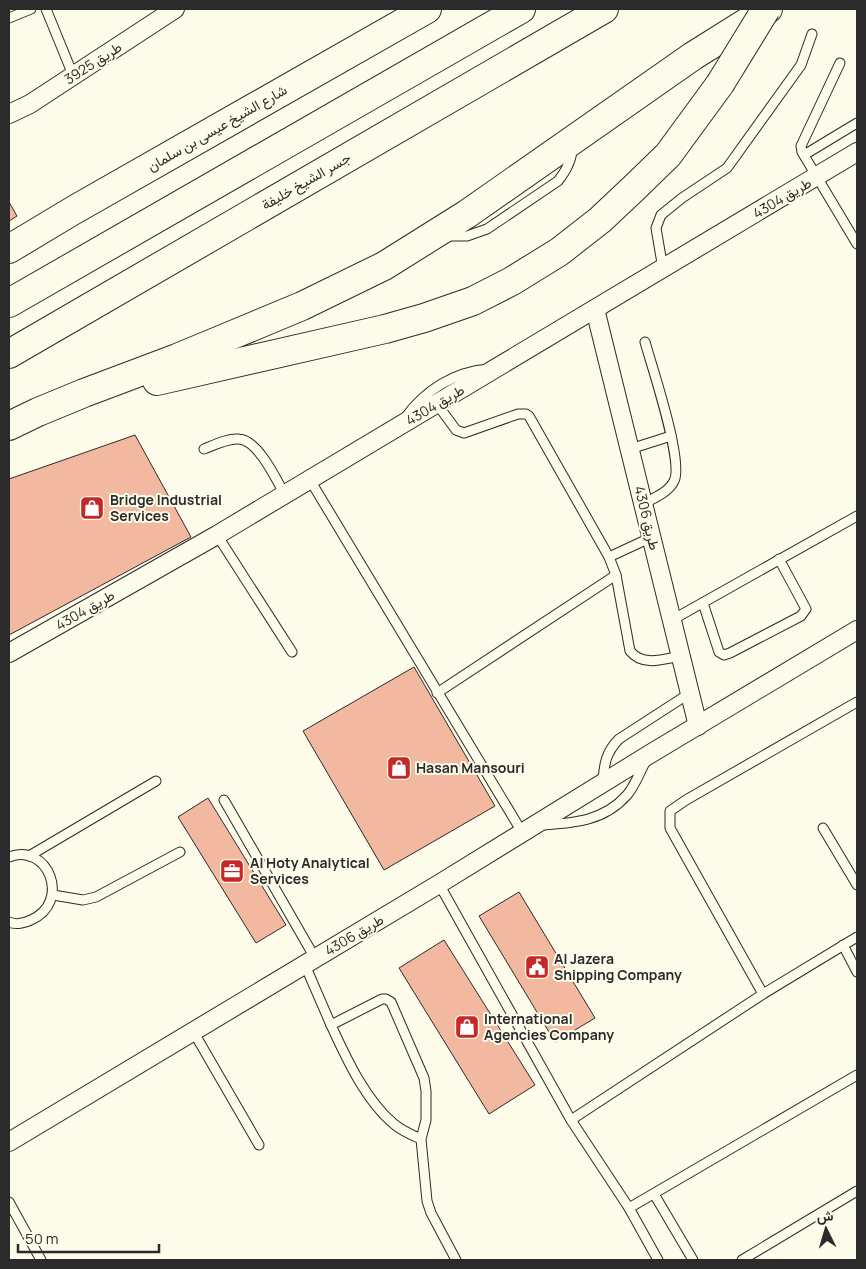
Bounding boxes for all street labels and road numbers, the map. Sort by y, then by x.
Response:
street label: طريق 3925 [60,37,125,88]
street label: شارع الشيخ عيسى بن سلمان [144,80,291,177]
street label: جسر الشيخ خليفة [258,147,355,216]
street label: طريق 4304 [749,173,815,223]
street label: طريق 4304 [402,380,468,430]
street label: طريق 4306 [630,484,665,552]
street label: طريق 4304 [52,585,118,634]
street label: طريق 4306 [321,910,387,960]

